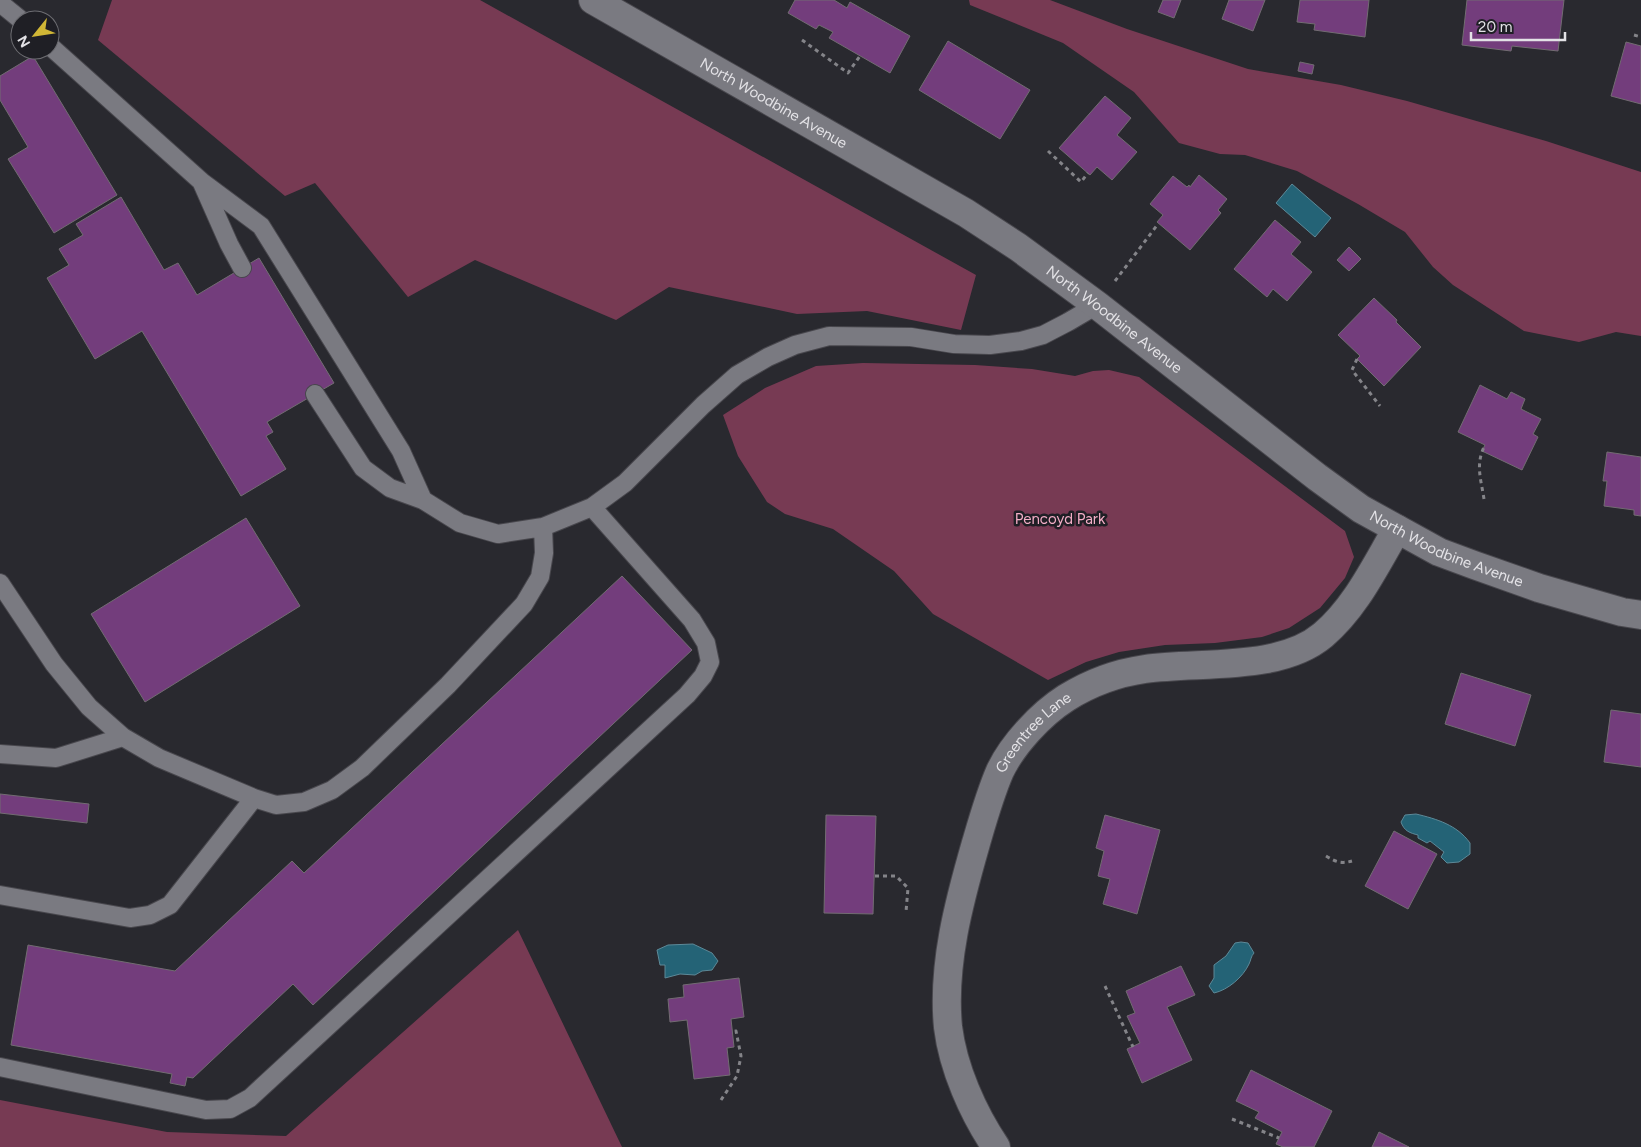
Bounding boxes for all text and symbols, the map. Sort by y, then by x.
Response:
north arrow [10,10,60,60]
scale bar [1471,10,1565,42]
text: 20 m [1478,18,1512,36]
text: N [14,32,34,50]
street label: North Woodbine Avenue [697,54,850,152]
street label: North Woodbine Avenue [1043,262,1186,377]
street label: North Woodbine Avenue [1367,507,1526,591]
park label: Pencoyd Park [1015,510,1106,528]
street label: Greentree Lane [992,688,1074,776]

